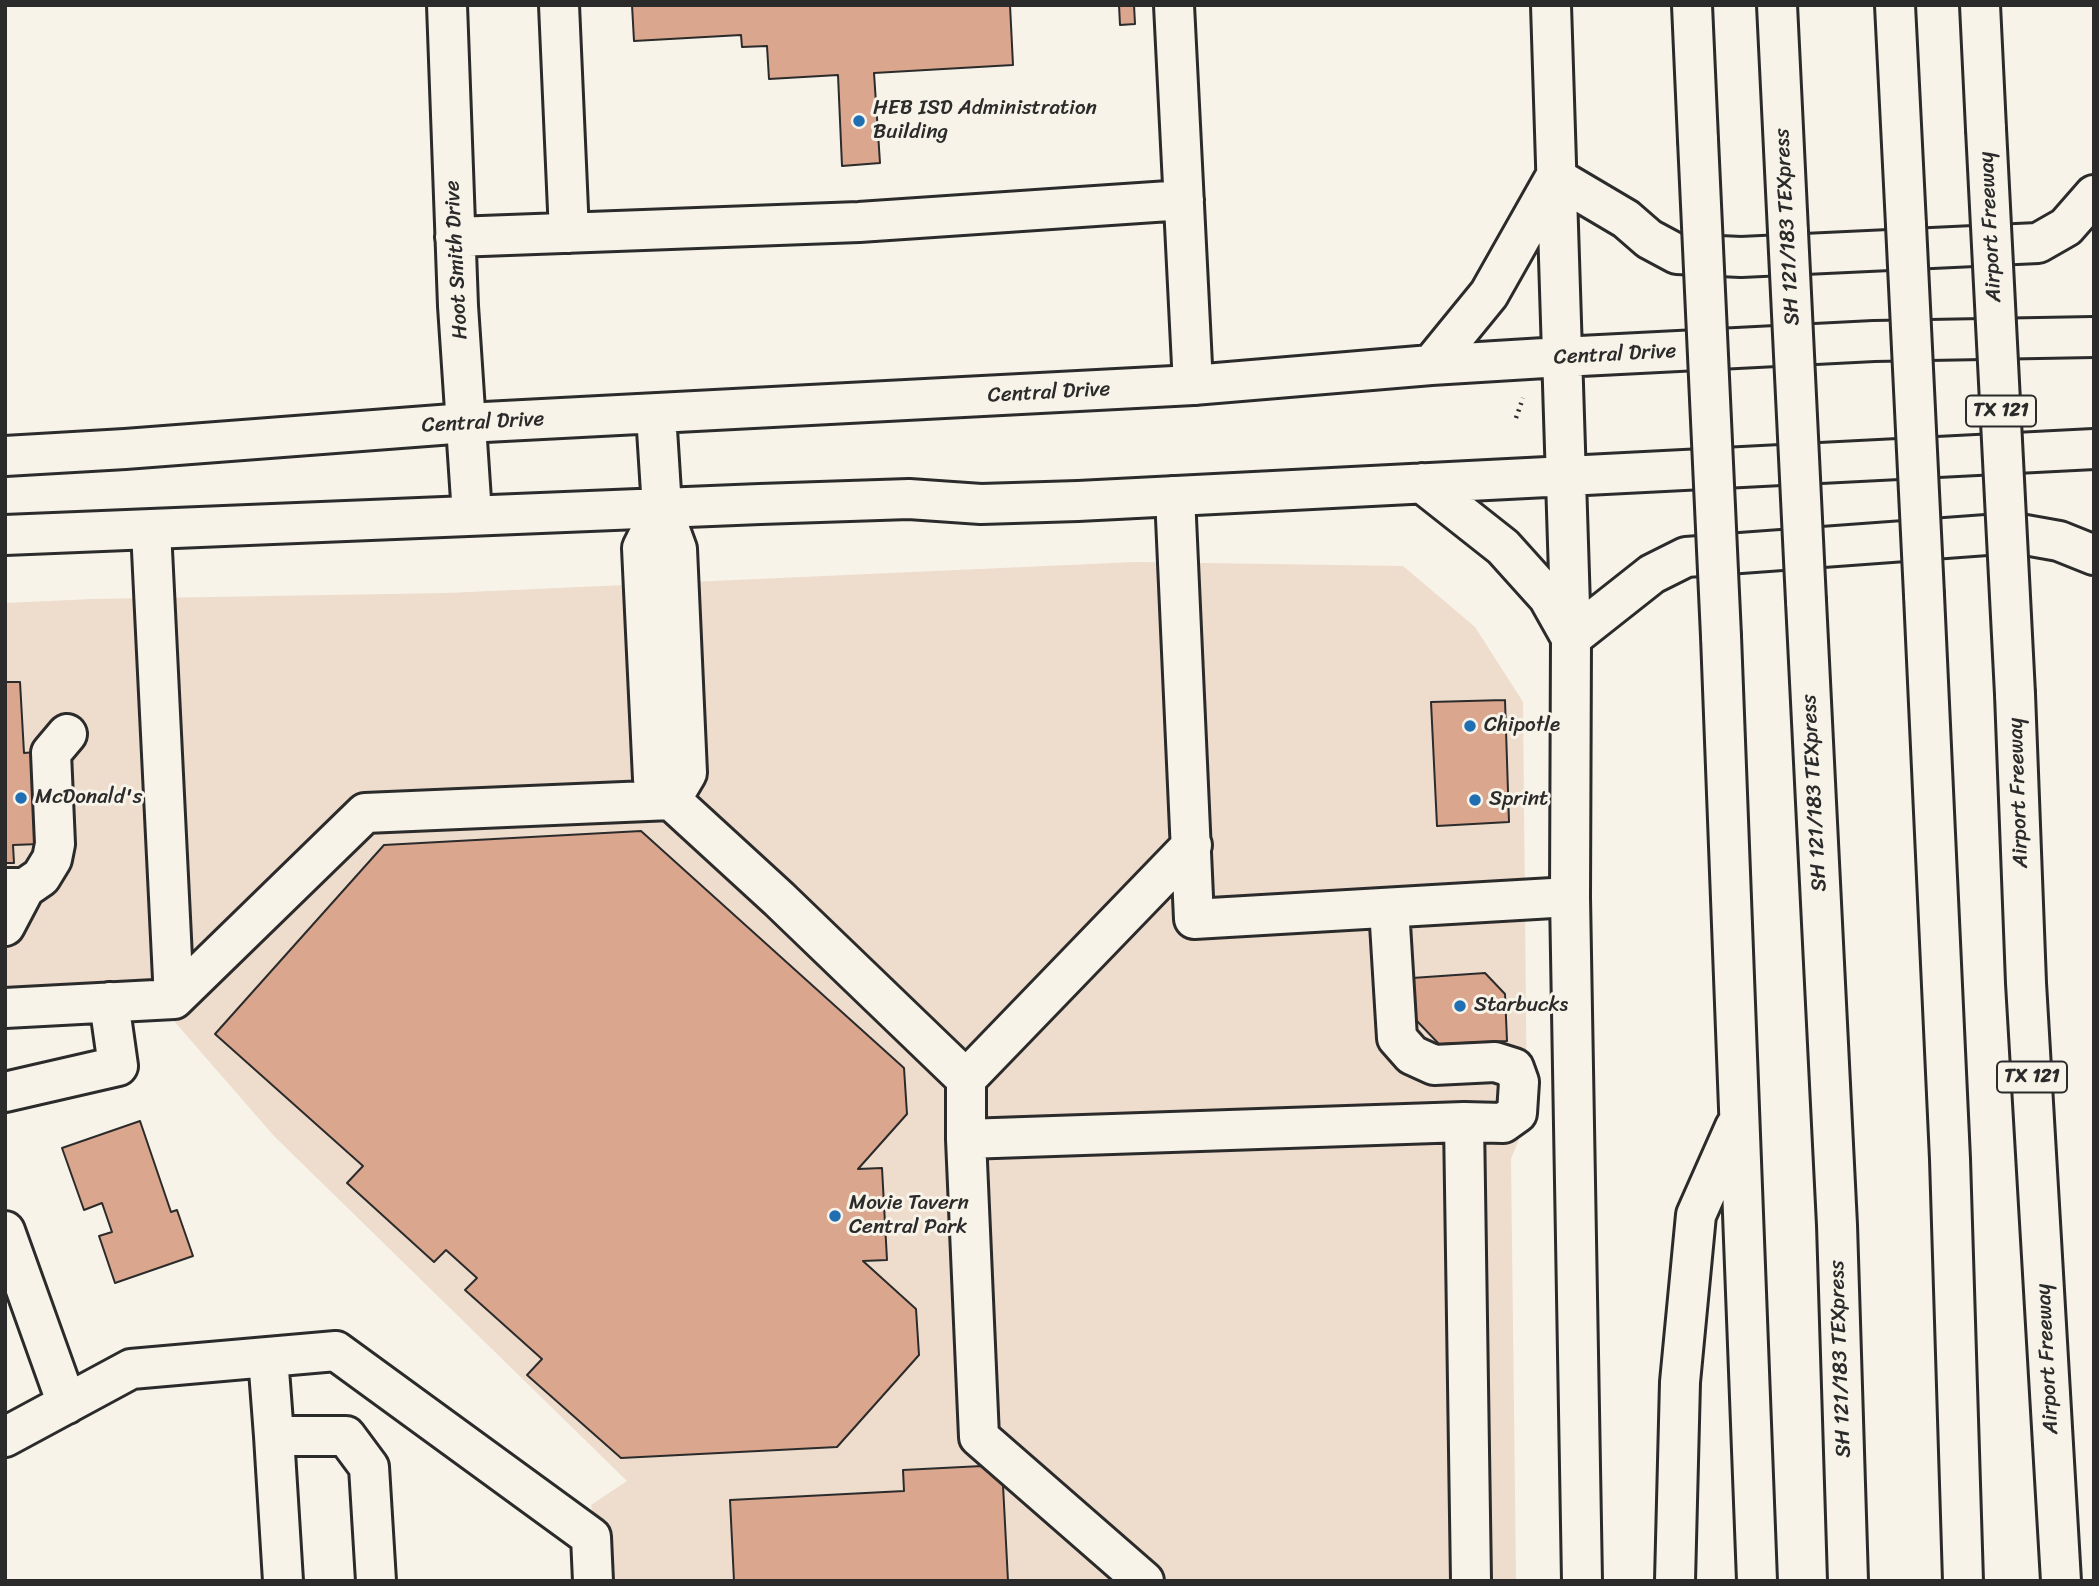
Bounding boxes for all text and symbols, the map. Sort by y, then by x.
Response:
place label: HEB ISD Administration Building [873,96,1097,146]
marker: HEB ISD Administration Building [851,113,867,129]
street label: SH 121/183 TEXpress [1770,128,1806,326]
street label: Airport Freeway [1974,151,2008,303]
street label: Hoot Smith Drive [440,180,474,340]
street label: Central Drive [1553,339,1677,371]
street label: Central Drive [987,377,1111,409]
road number: TX 121 [1966,396,2036,426]
street label: Central Drive [421,407,545,439]
street label: SH 121/183 TEXpress [1797,694,1833,892]
place label: Chipotle [1484,713,1560,739]
street label: Airport Freeway [2004,717,2034,869]
marker: Chipotle [1462,718,1478,734]
place label: McDonald's [35,785,142,811]
place label: Sprint [1489,787,1548,813]
marker: McDonald's [13,790,29,806]
marker: Sprint [1467,792,1483,808]
place label: Starbucks [1474,993,1568,1019]
marker: Starbucks [1452,998,1468,1014]
road number: TX 121 [1997,1062,2067,1092]
place label: Movie Tavern Central Park [849,1191,969,1241]
marker: Movie Tavern Central Park [827,1208,843,1224]
street label: SH 121/183 TEXpress [1825,1260,1857,1458]
street label: Airport Freeway [2031,1283,2065,1435]

